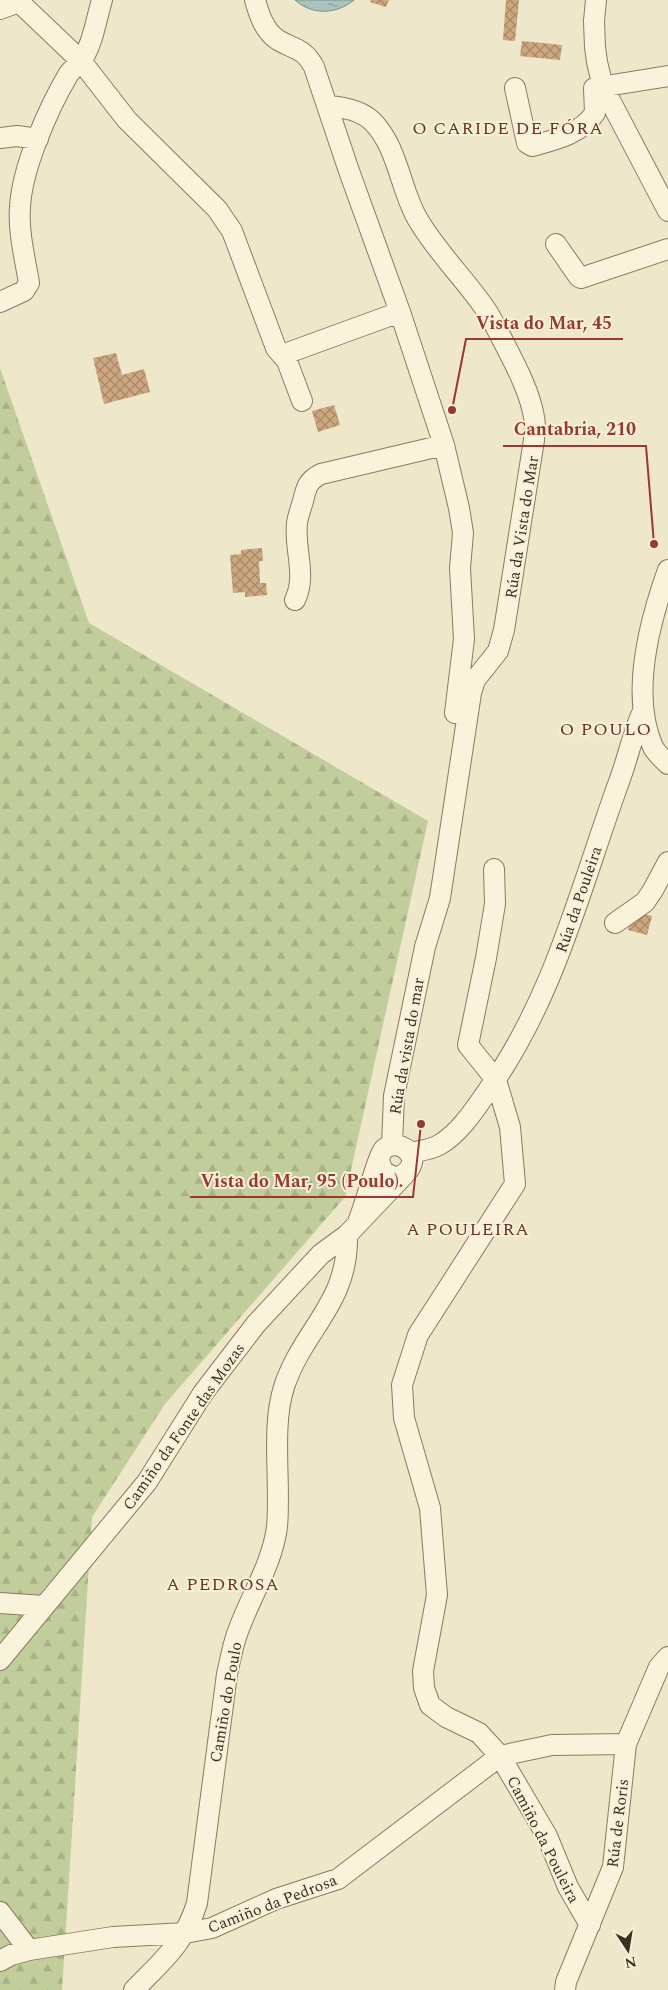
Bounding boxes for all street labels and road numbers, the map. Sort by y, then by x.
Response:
street label: Rúa da Vista do Mar [499,454,545,600]
street label: Rúa da Pouleira [549,843,608,956]
street label: Rúa da vista do mar [383,976,431,1116]
street label: Camiño da Fonte das Mozas [117,1338,251,1515]
street label: Camiño do Poulo [204,1640,248,1765]
street label: Camiño da Pouleira [501,1772,586,1907]
street label: Rúa de Roris [601,1777,635,1869]
street label: Camiño da Pedrosa [204,1868,341,1940]

